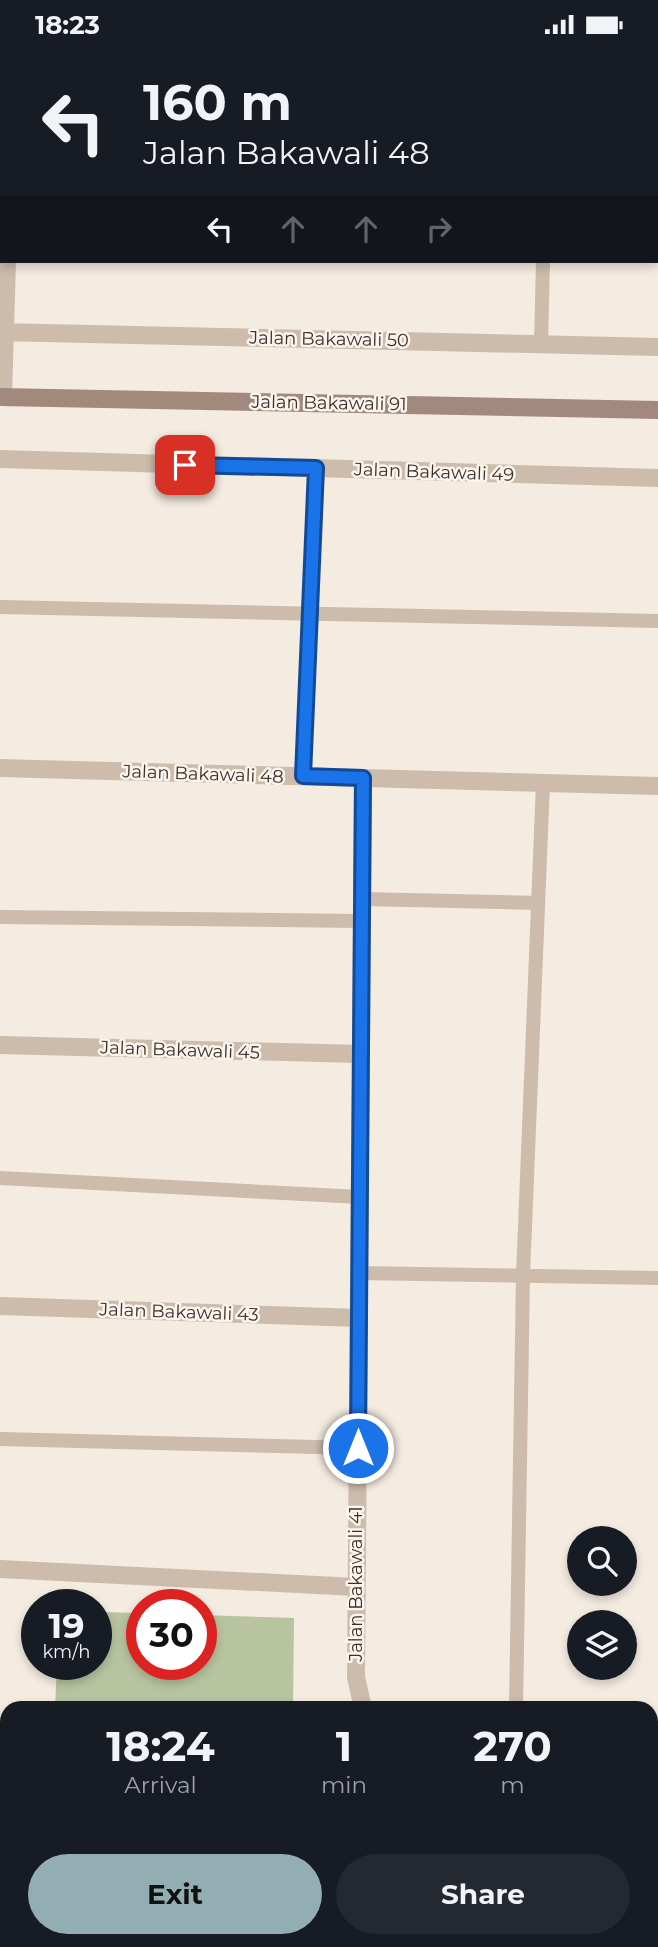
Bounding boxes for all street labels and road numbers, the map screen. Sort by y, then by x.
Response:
street label: Jalan Bakawali 50 [248,327,409,351]
street label: Jalan Bakawali 91 [250,391,407,415]
street label: Jalan Bakawali 49 [352,458,515,486]
street label: Jalan Bakawali 48 [121,760,284,788]
street label: Jalan Bakawali 45 [99,1036,260,1064]
street label: Jalan Bakawali 43 [98,1298,259,1326]
street label: Jalan Bakawali 41 [345,1506,367,1663]

